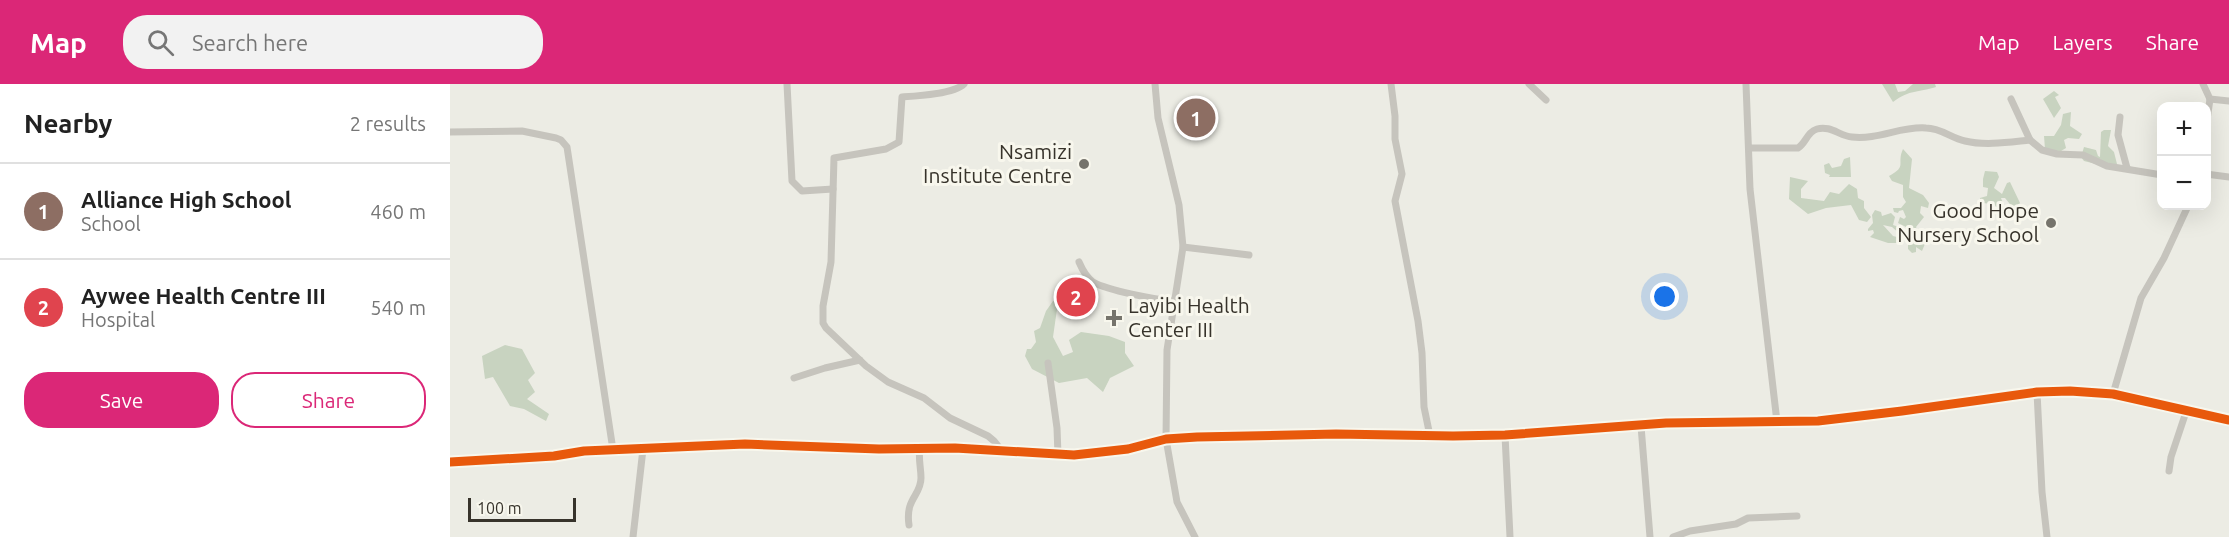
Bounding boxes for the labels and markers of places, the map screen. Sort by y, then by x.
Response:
pin: 1 [1176,96,1216,141]
place label: Nsamizi Institute Centre [923,139,1072,187]
marker: Nsamizi Institute Centre [1077,157,1091,171]
place label: Good Hope Nursery School [1897,198,2039,246]
marker: Good Hope Nursery School [2044,216,2058,230]
pin: 2 [1056,274,1096,320]
place label: Layibi Health Center III [1128,293,1250,341]
marker: Layibi Health Center III [1105,309,1123,327]

